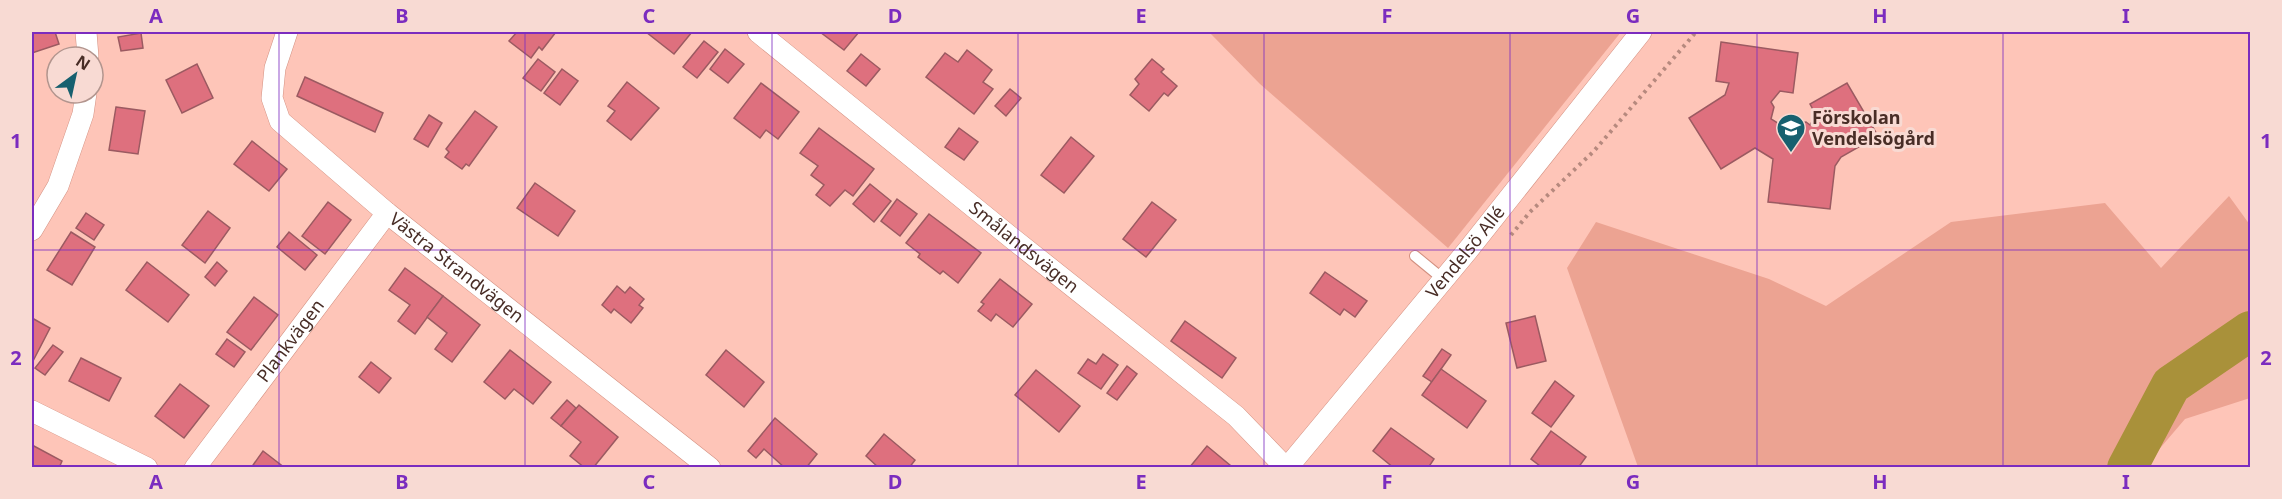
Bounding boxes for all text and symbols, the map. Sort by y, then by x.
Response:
text: A [149,2,163,29]
text: B [395,2,409,29]
text: C [643,2,656,29]
text: D [888,2,902,29]
text: E [1135,2,1147,29]
text: F [1382,2,1392,29]
text: G [1626,2,1640,29]
text: H [1872,2,1888,29]
text: I [2122,2,2130,29]
north arrow [45,45,105,105]
text: N [72,50,95,75]
place label: Förskolan Vendelsögård [1812,105,1935,150]
school or university icon: Förskolan Vendelsögård [1775,112,1807,154]
text: 1 [10,127,22,154]
text: 1 [2260,127,2272,154]
street label: Smålandsvägen [965,195,1084,298]
street label: Vendelsö Allé [1420,200,1510,303]
street label: Västra Strandvägen [385,206,529,328]
street label: Plankvägen [251,294,329,387]
text: 2 [10,344,22,371]
text: 2 [2260,344,2272,371]
text: A [149,468,163,495]
text: B [395,468,409,495]
text: C [643,468,656,495]
text: D [888,468,902,495]
text: E [1135,468,1147,495]
text: F [1382,468,1392,495]
text: G [1626,468,1640,495]
text: H [1872,468,1888,495]
text: I [2122,468,2130,495]

